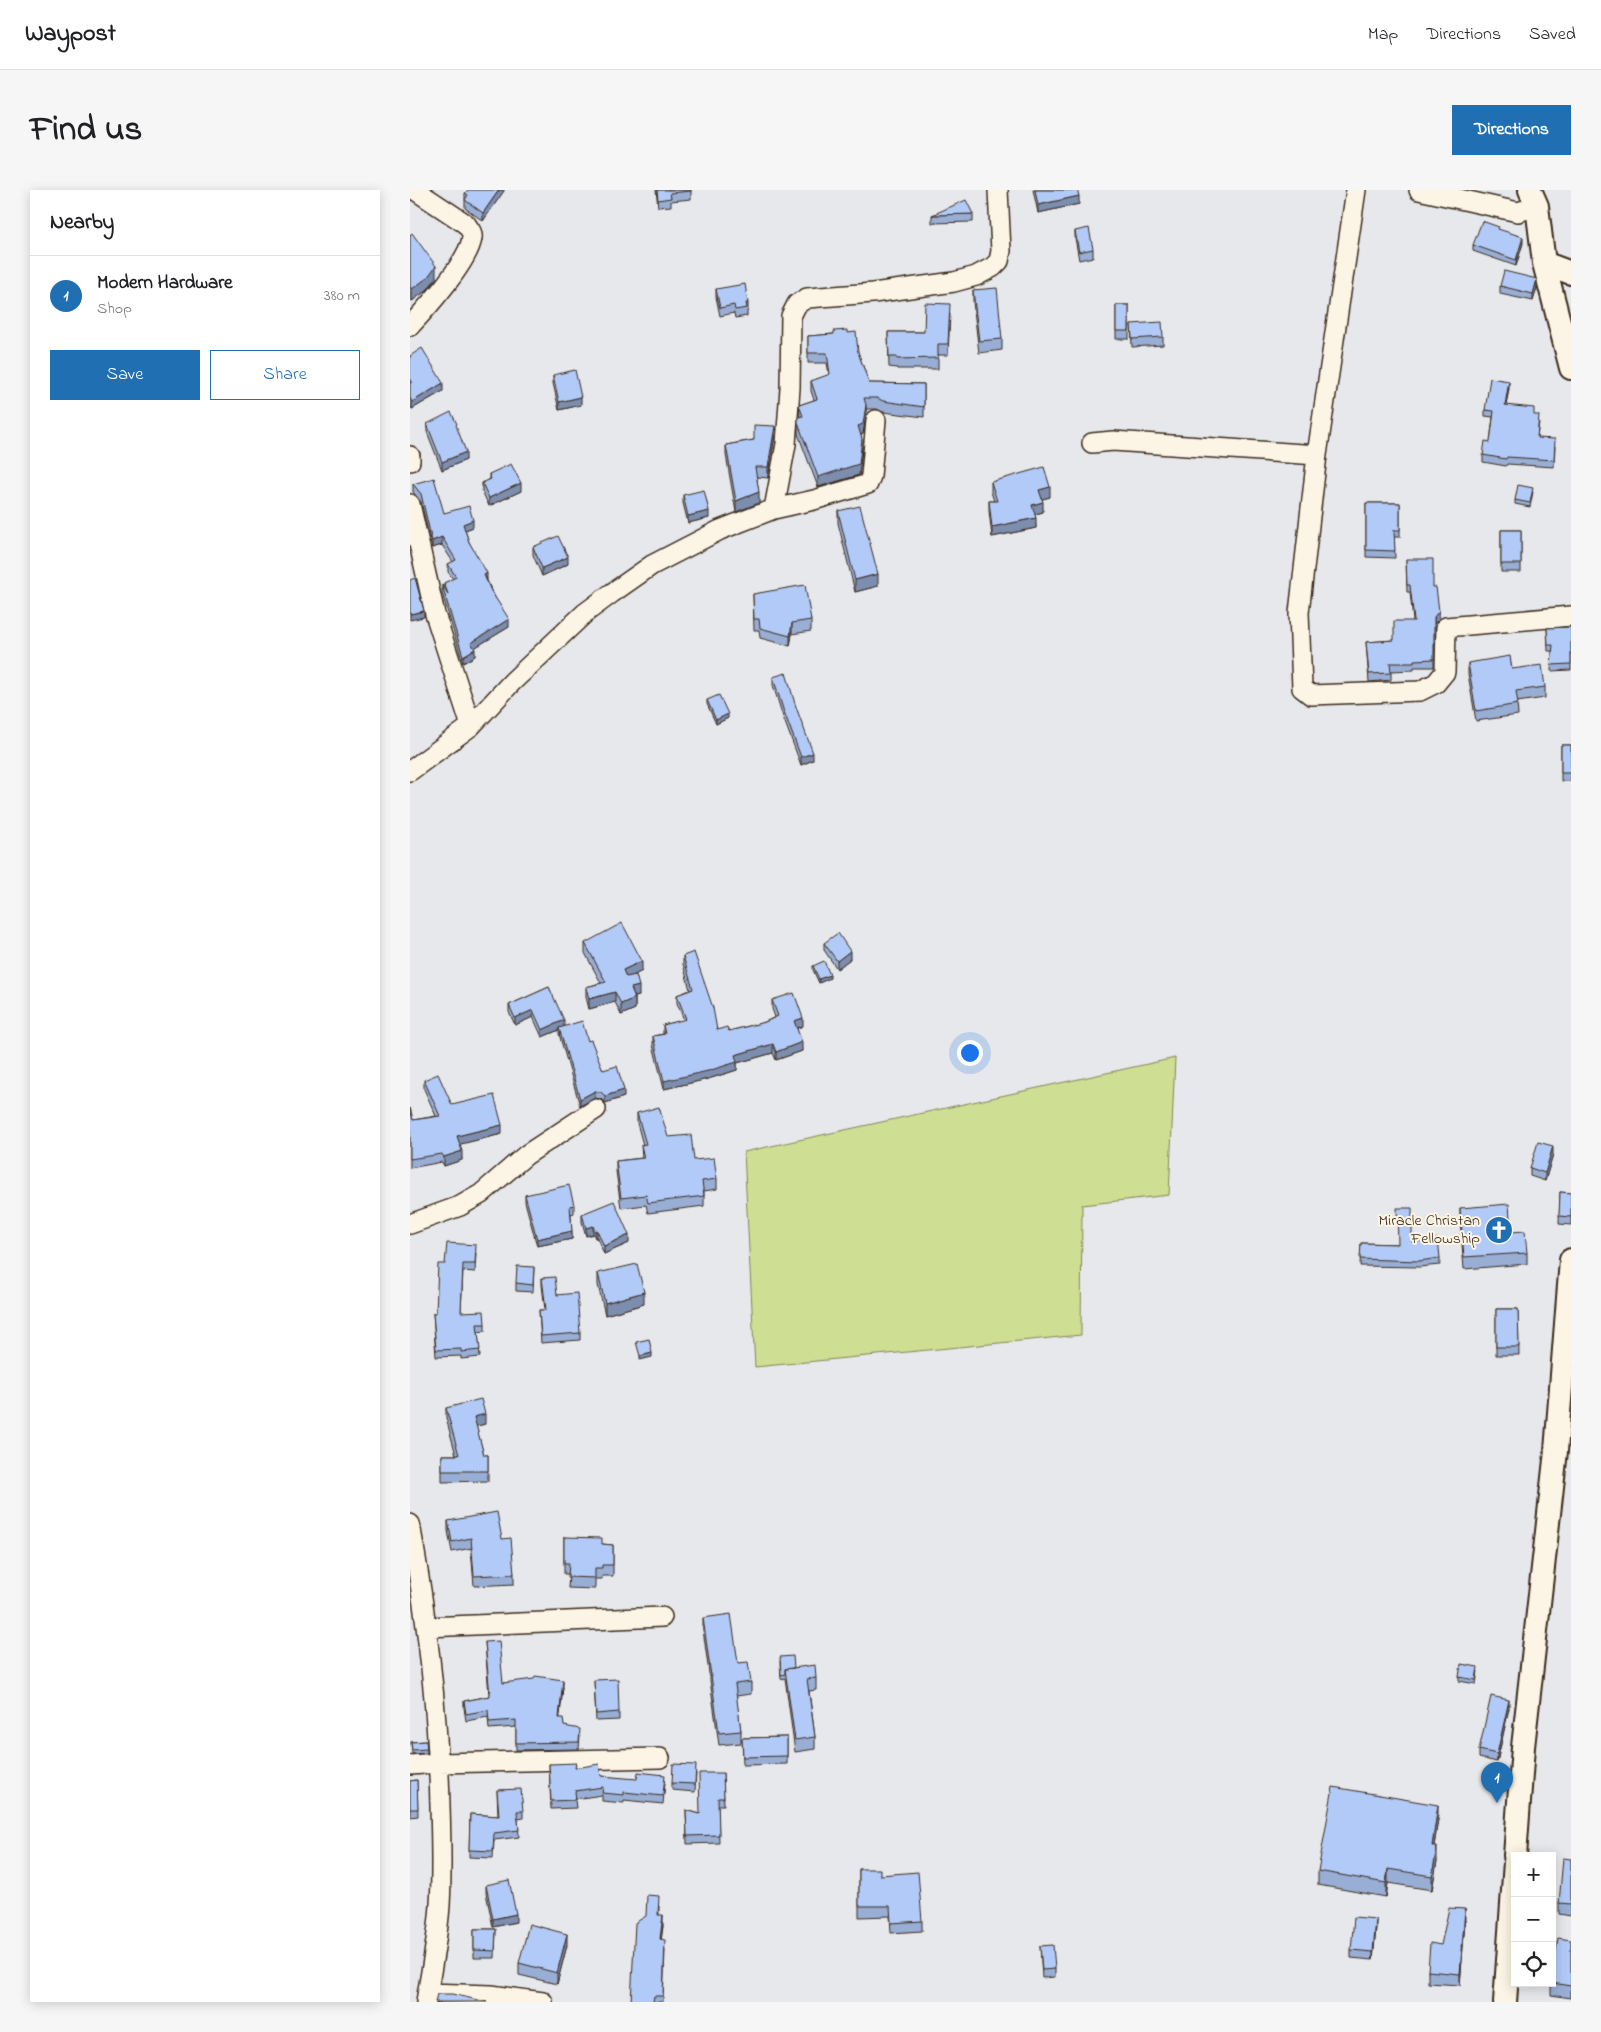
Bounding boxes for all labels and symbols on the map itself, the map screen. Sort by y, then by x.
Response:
your location [957,1040,983,1066]
place label: Miracle Christan Fellowship [1379,1209,1480,1251]
church icon: Miracle Christan Fellowship [1484,1215,1514,1245]
pin: 1 [1481,1762,1513,1803]

